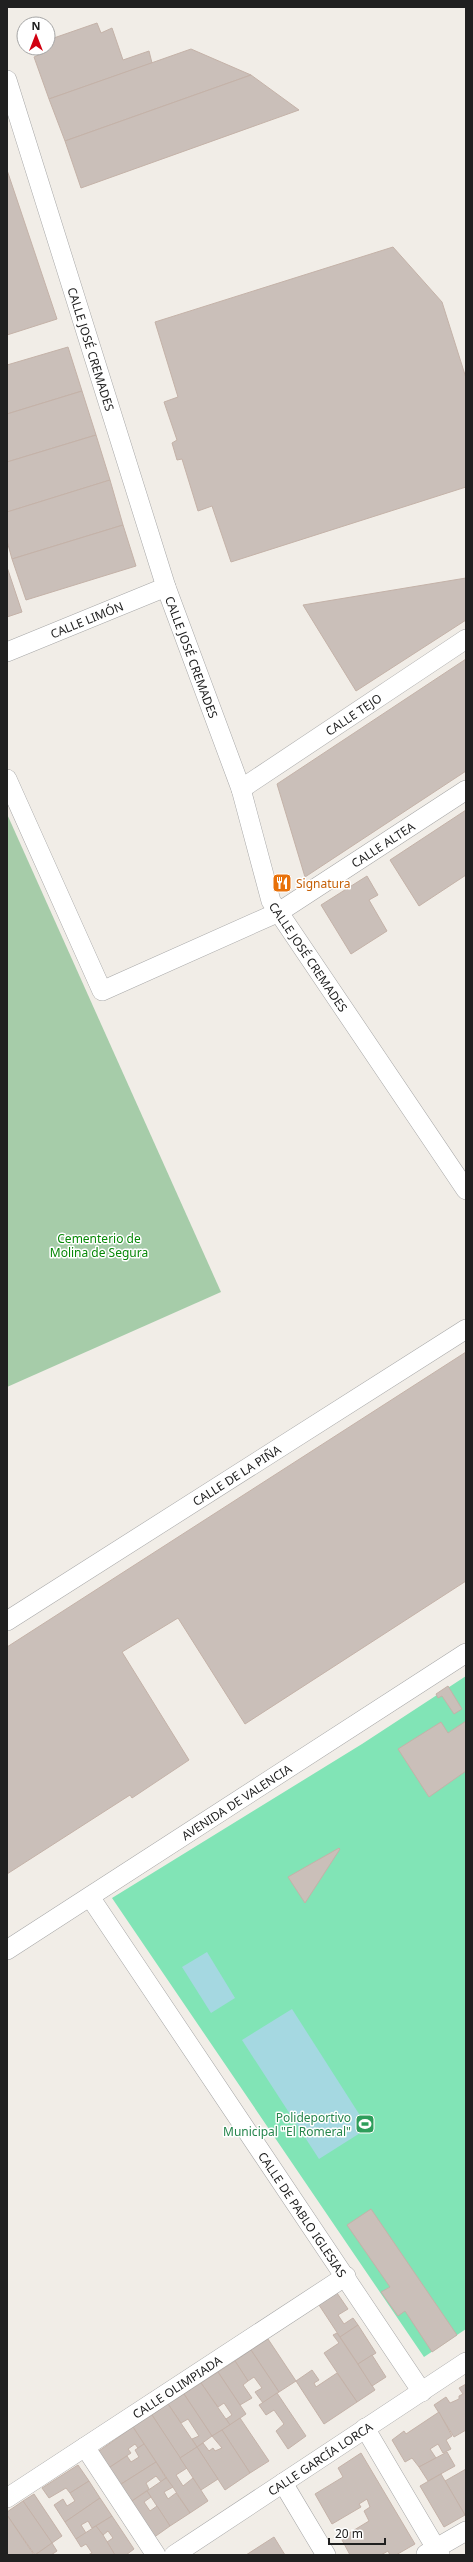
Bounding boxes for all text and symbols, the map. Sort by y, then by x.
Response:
north arrow [16,16,56,56]
text: N [32,18,40,33]
street label: CALLE JOSÉ CREMADES [64,285,119,414]
street label: CALLE JOSÉ CREMADES [162,594,223,721]
street label: CALLE LIMÓN [48,597,126,642]
street label: CALLE TEJO [322,689,385,739]
street label: CALLE ALTEA [348,817,418,871]
restaurant icon: Signatura [271,872,293,894]
place label: Signatura [296,875,350,892]
street label: CALLE JOSÉ CREMADES [265,898,352,1015]
park label: Cementerio de Molina de Segura [50,1230,148,1261]
street label: CALLE DE LA PIÑA [189,1440,284,1509]
street label: AVENIDA DE VALENCIA [178,1760,295,1844]
place label: Polideportivo Municipal "El Romeral" [223,2109,351,2140]
sports icon: Polideportivo Municipal "El Romeral" [354,2113,376,2135]
street label: CALLE DE PABLO IGLESIAS [255,2148,351,2281]
street label: CALLE OLIMPIADA [129,2351,225,2422]
street label: CALLE GARCÍA LORCA [264,2418,376,2499]
scale bar [329,2520,385,2546]
text: 20 m [335,2525,363,2542]

